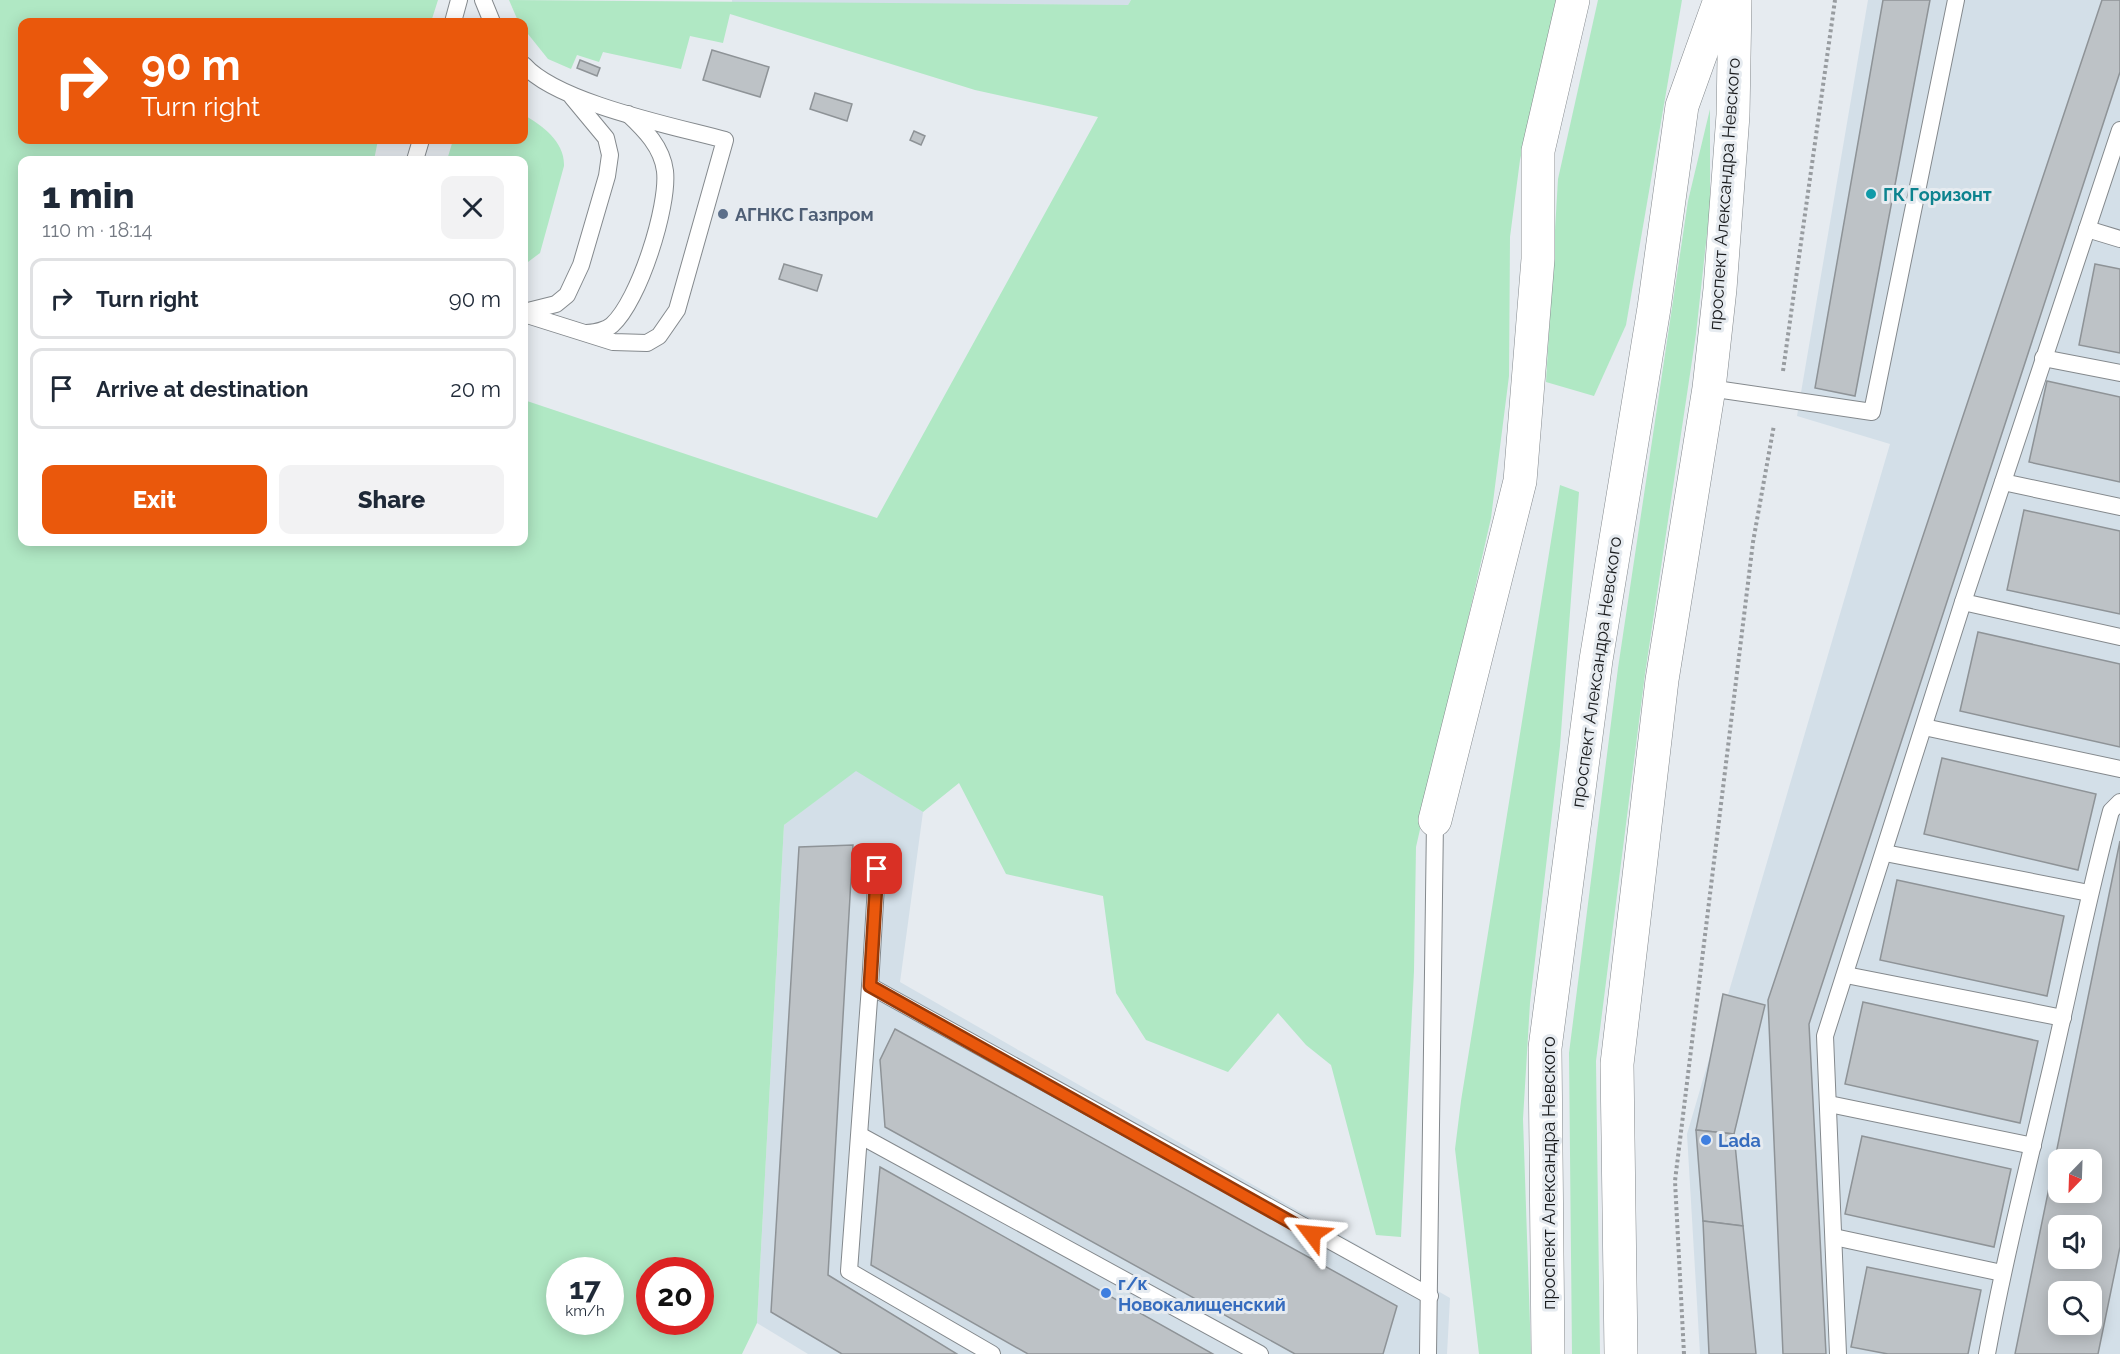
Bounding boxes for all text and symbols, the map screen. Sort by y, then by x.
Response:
text: 90 m [141,41,241,90]
icon: right [42,42,120,120]
street label: проспект Александра Невского [1704,57,1744,331]
text: Turn right [141,91,260,122]
text: 1 min [42,174,134,216]
button: close [441,176,504,239]
place label: ГК Горизонт [1883,184,1992,205]
marker: ГК Горизонт [1864,187,1878,201]
place label: АГНКС Газпром [735,204,874,225]
marker: АГНКС Газпром [716,207,730,221]
text: 110 m · 18:14 [42,218,152,242]
icon: right [45,282,78,315]
text: Turn right [96,286,199,312]
text: 90 m [449,286,501,312]
icon: arrive [45,372,78,405]
text: Arrive at destination [96,376,309,402]
text: 20 m [450,376,501,402]
button: Exit [42,465,267,534]
button: Share [279,465,504,534]
street label: проспект Александра Невского [1567,535,1625,809]
pin [851,843,902,894]
icon: arrive [860,852,893,885]
street label: проспект Александра Невского [1538,1036,1559,1310]
place label: Lada [1718,1130,1761,1151]
marker: Lada [1699,1133,1713,1147]
north arrow [2048,1149,2102,1203]
map controls [2048,1149,2102,1335]
position arrow [1280,1202,1344,1266]
button: sound [2048,1215,2102,1269]
speed limit sign: 20 [636,1257,714,1335]
text: 17 [569,1271,601,1306]
place label: г/к Новокалищенский [1118,1273,1286,1315]
button: search [2048,1281,2102,1335]
marker: г/к Новокалищенский [1099,1286,1113,1300]
text: km/h [565,1302,605,1320]

